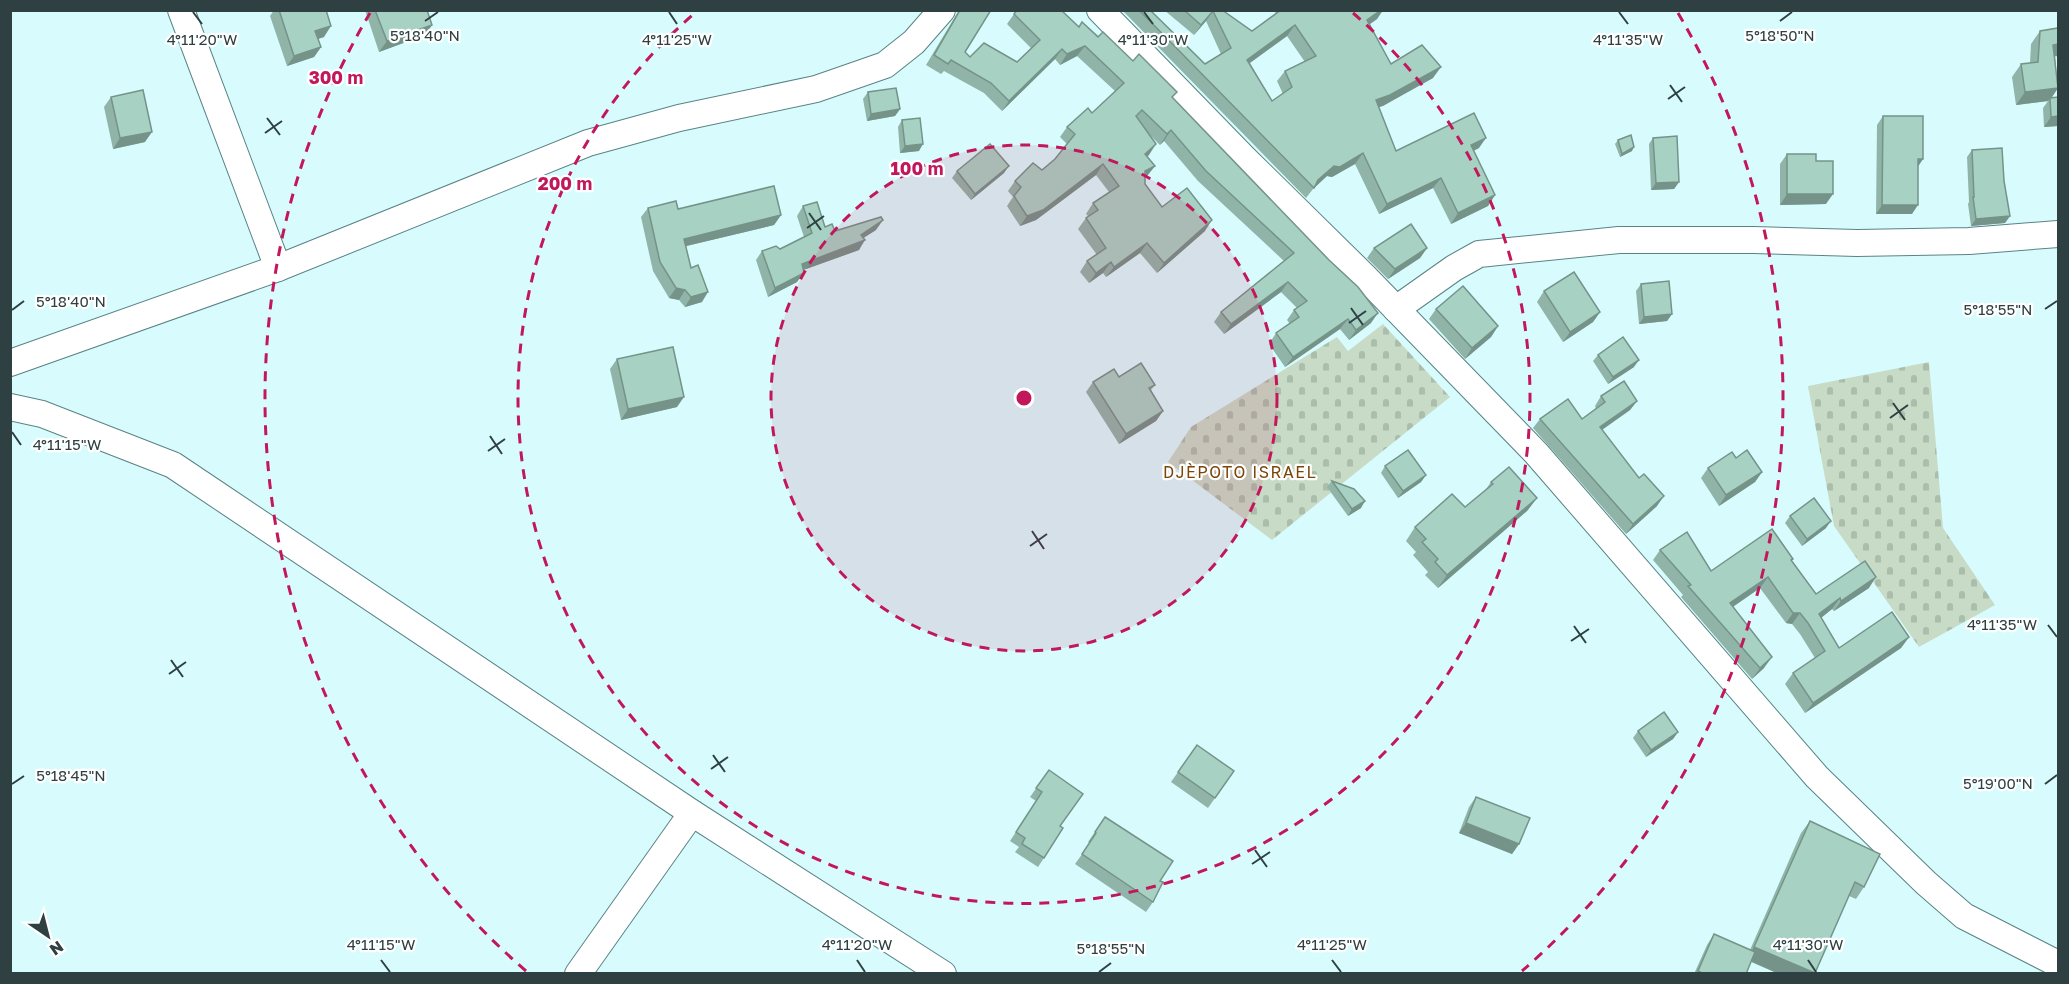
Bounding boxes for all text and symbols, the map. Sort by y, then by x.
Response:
text: 5°18'40"N [390,26,460,44]
text: 5°18'50"N [1745,26,1815,44]
text: 4°11'20"W [167,30,237,48]
text: 4°11'25"W [642,30,712,48]
text: 4°11'30"W [1118,30,1188,48]
text: 4°11'35"W [1593,30,1663,48]
text: 300 m [309,66,363,88]
text: 100 m [891,157,943,179]
text: 200 m [538,172,592,194]
text: 5°18'40"N [36,292,106,310]
text: 5°18'55"N [1964,300,2032,318]
centre of rings [1014,388,1034,408]
text: 4°11'15"W [33,435,101,453]
district label: DJÈPOTO ISRAEL [1163,462,1317,482]
text: 4°11'35"W [1967,615,2037,633]
text: 5°18'45"N [36,766,106,784]
text: 5°19'00"N [1963,774,2033,792]
north arrow [18,906,78,966]
text: 4°11'15"W [347,935,415,953]
text: 4°11'20"W [822,935,892,953]
text: 4°11'25"W [1297,935,1367,953]
text: 4°11'30"W [1773,935,1843,953]
text: N [46,937,67,960]
text: 5°18'55"N [1077,939,1145,957]

